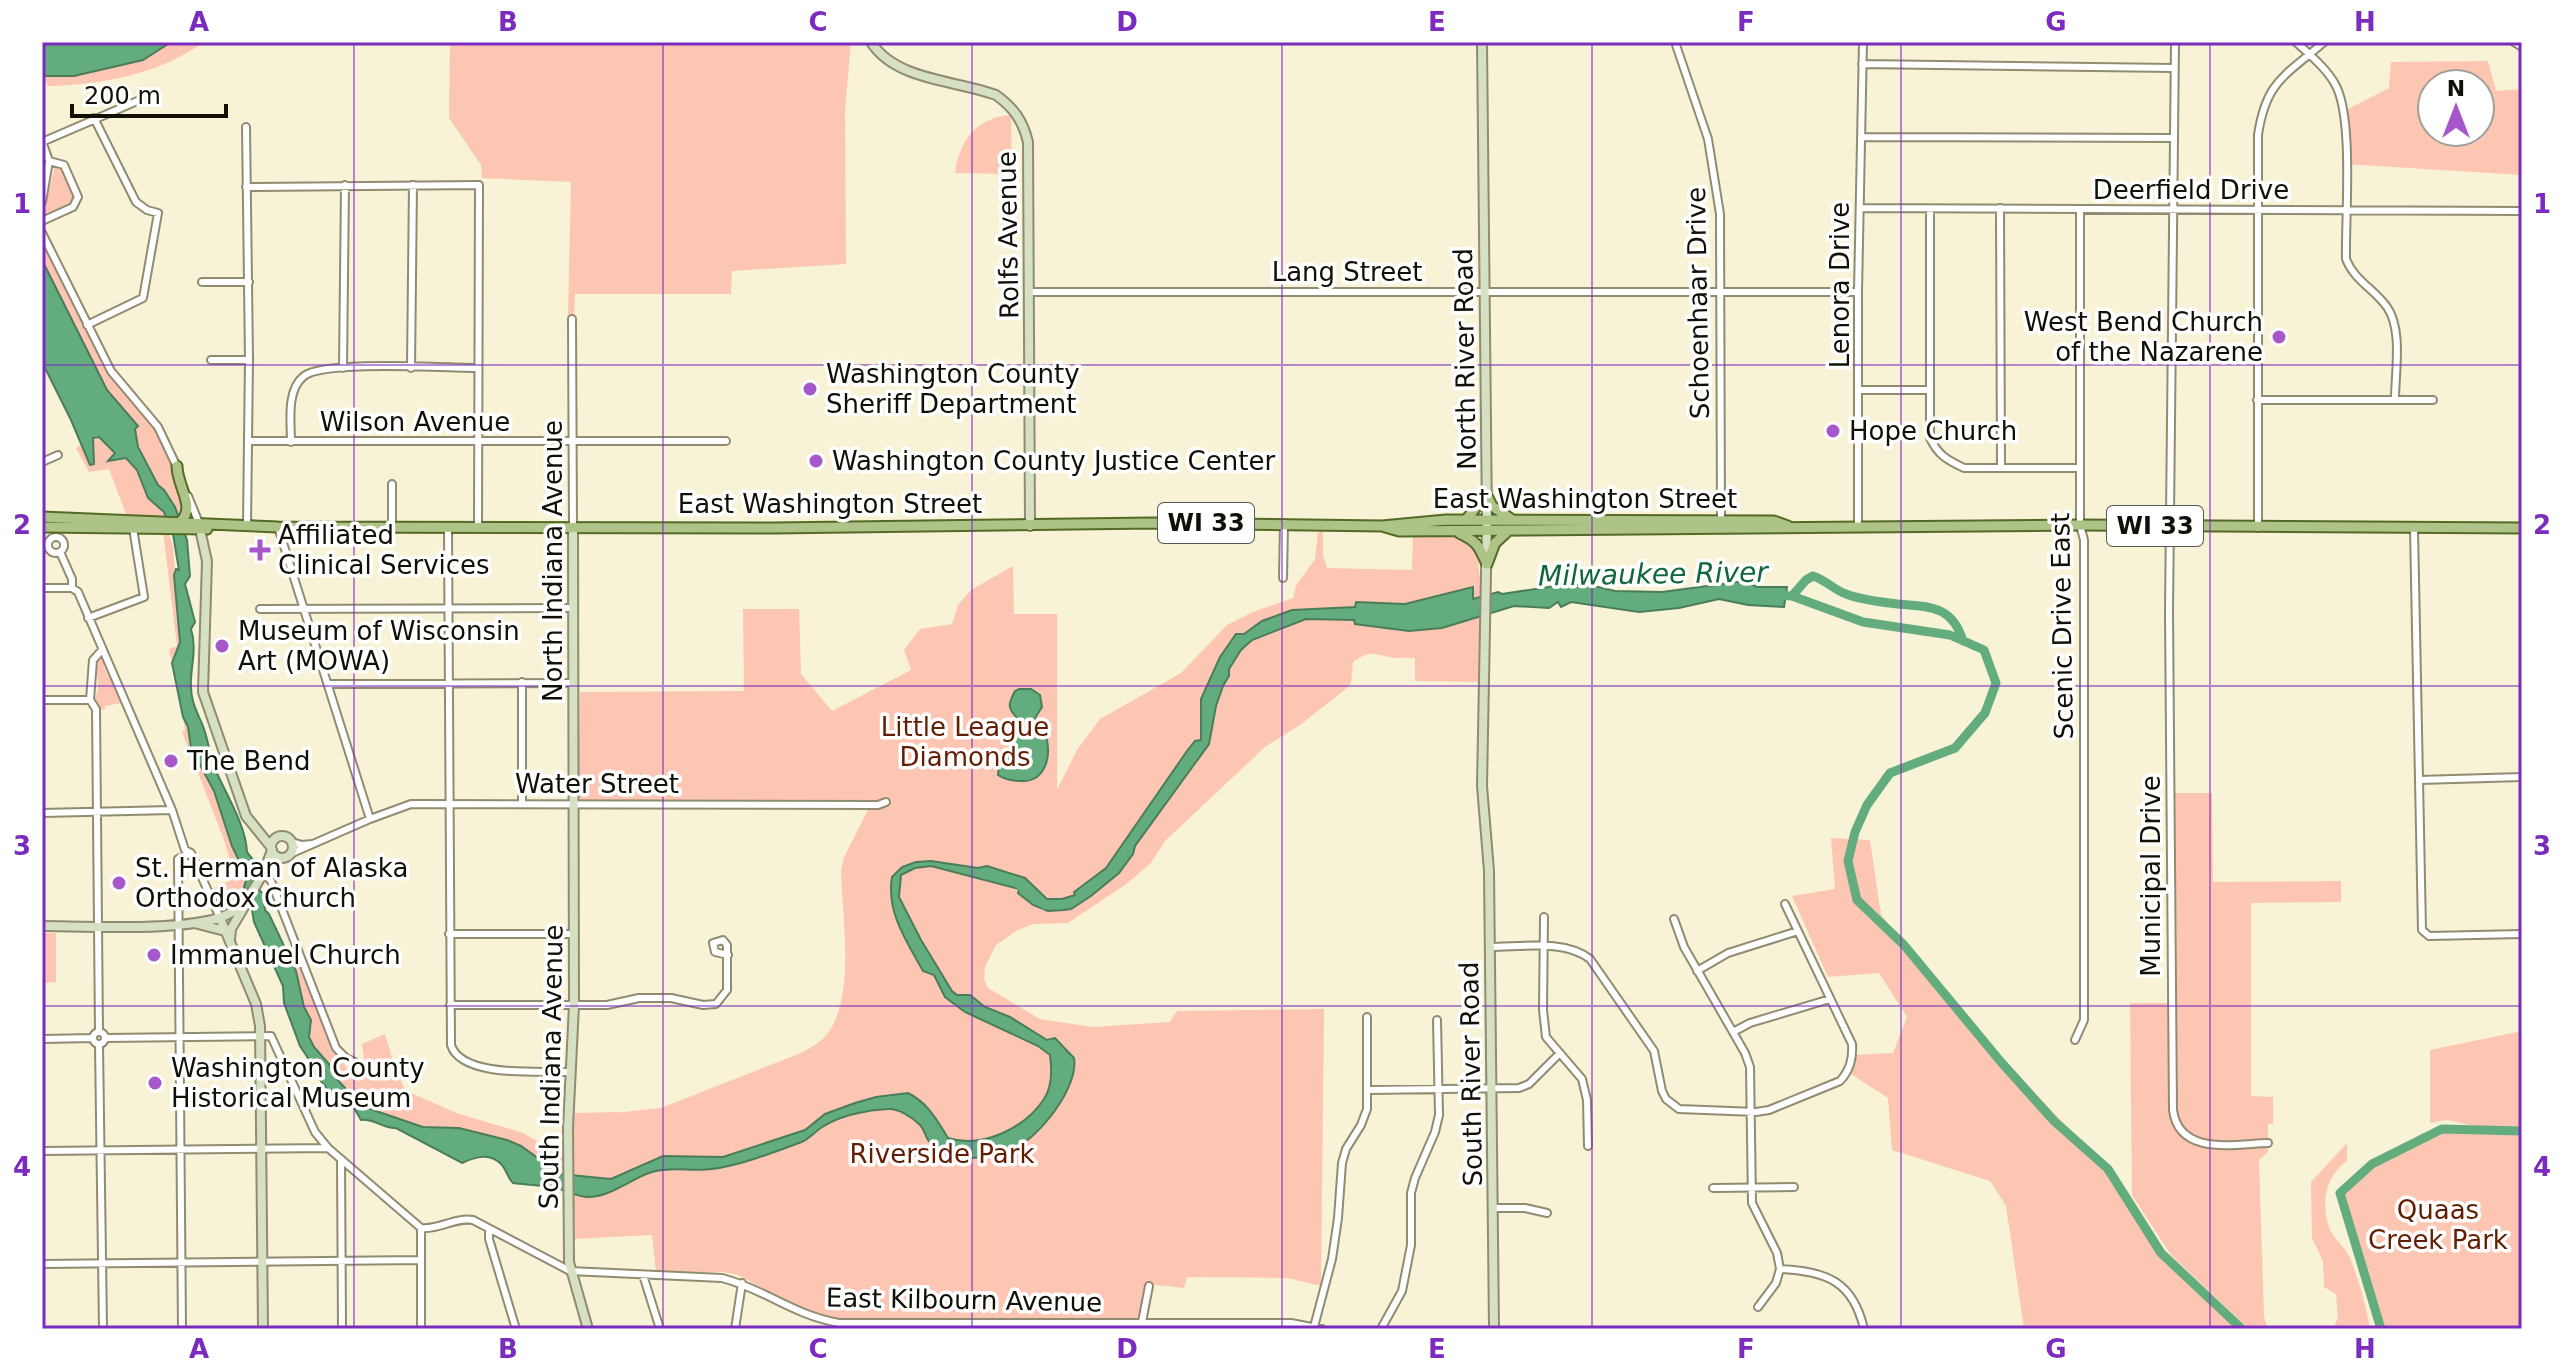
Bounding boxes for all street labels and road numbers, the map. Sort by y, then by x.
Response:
street label: Rolfs Avenue [992,151,1024,319]
street label: Deerfield Drive [2093,175,2289,205]
street label: Schoenhaar Drive [1681,187,1715,419]
street label: Lenora Drive [1825,202,1855,368]
street label: North River Road [1448,248,1482,470]
street label: Lang Street [1272,257,1422,287]
street label: Wilson Avenue [320,407,510,437]
street label: North Indiana Avenue [538,420,568,702]
street label: East Washington Street [1433,484,1737,514]
street label: East Washington Street [678,489,982,519]
road number: WI 33 [1158,503,1254,543]
road number: WI 33 [2107,506,2203,546]
street label: Scenic Drive East [2045,512,2079,740]
street label: Water Street [515,769,679,799]
street label: Municipal Drive [2136,775,2166,977]
street label: South Indiana Avenue [534,924,568,1210]
street label: South River Road [1454,961,1488,1187]
street label: East Kilbourn Avenue [826,1283,1102,1317]

